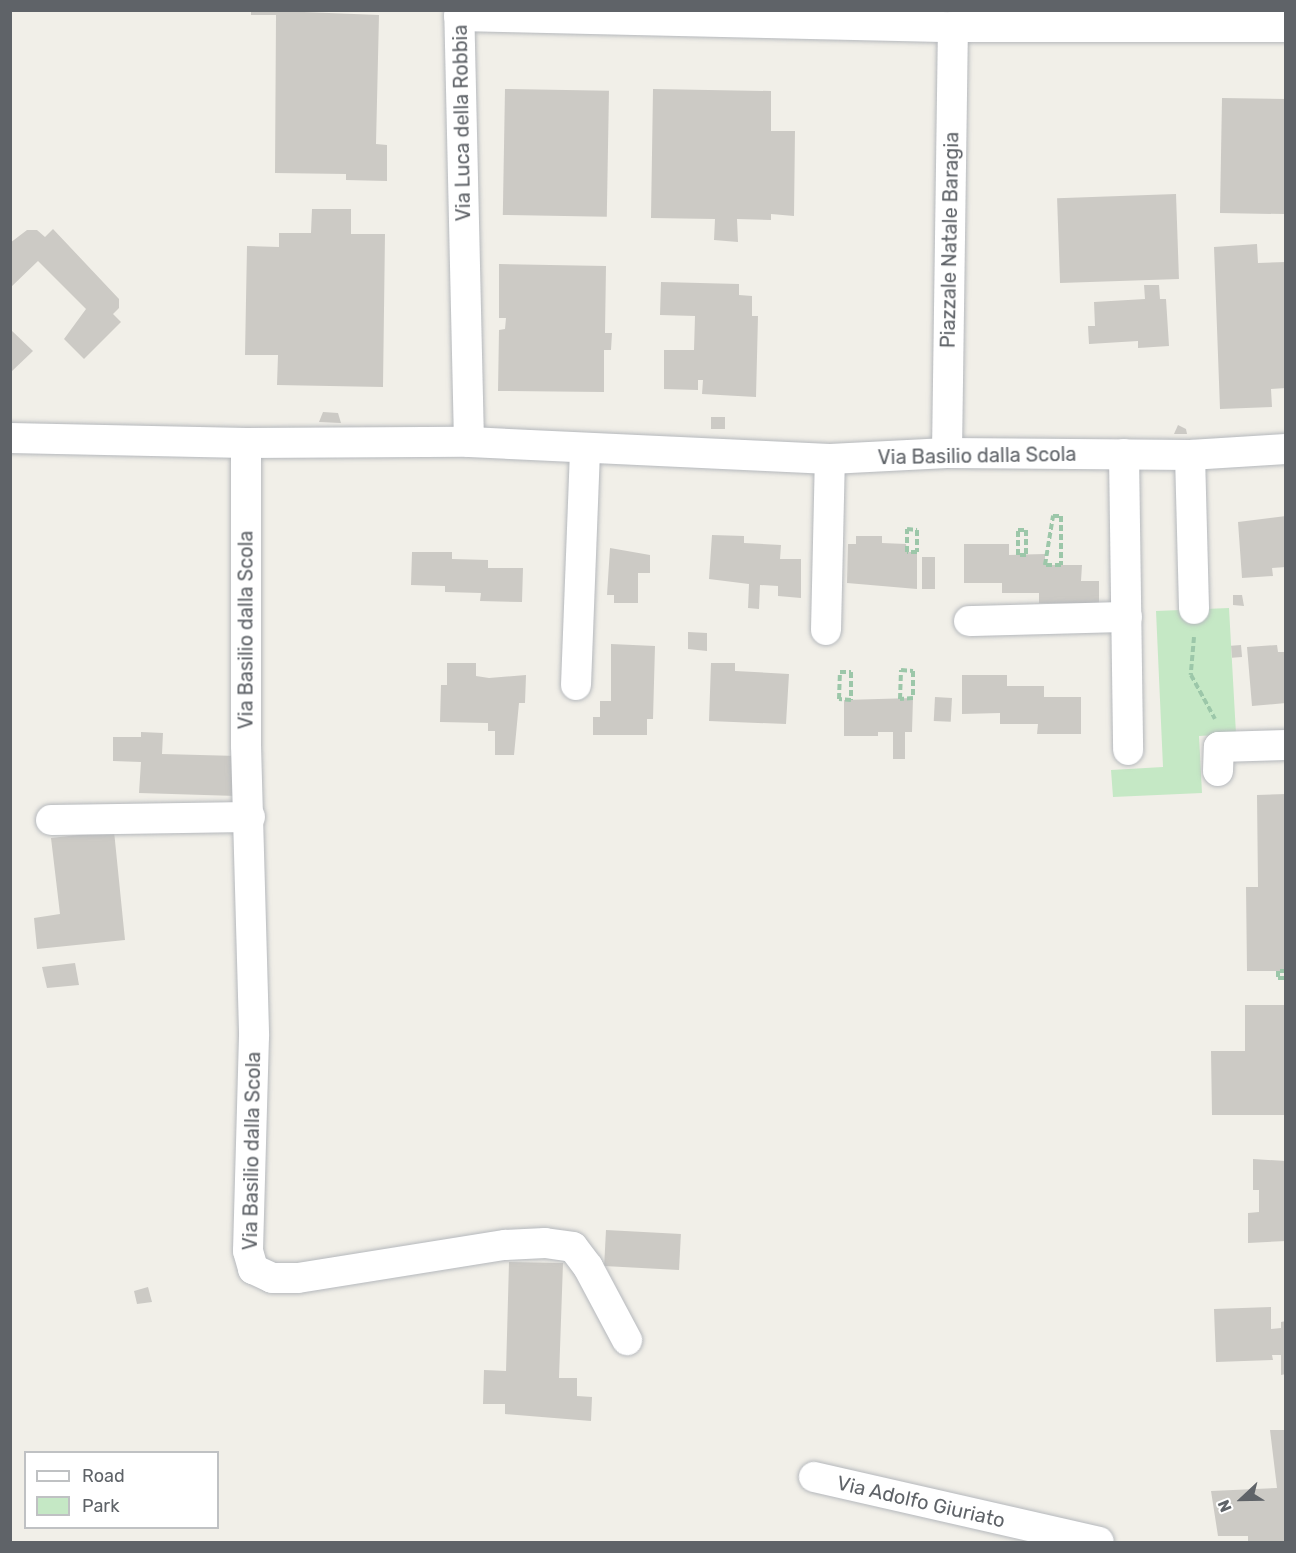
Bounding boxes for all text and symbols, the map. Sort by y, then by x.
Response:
street label: Via Luca della Robbia [448,24,476,222]
street label: Piazzale Natale Baragia [936,132,964,348]
street label: Via Basilio dalla Scola [877,442,1077,470]
street label: Via Basilio dalla Scola [234,531,258,729]
street label: Via Basilio dalla Scola [238,1051,266,1251]
legend [24,1451,219,1529]
text: Road [82,1465,125,1487]
north arrow [1212,1469,1272,1529]
street label: Via Adolfo Giuriato [834,1471,1008,1533]
text: Park [82,1495,119,1517]
text: N [1214,1497,1236,1515]

